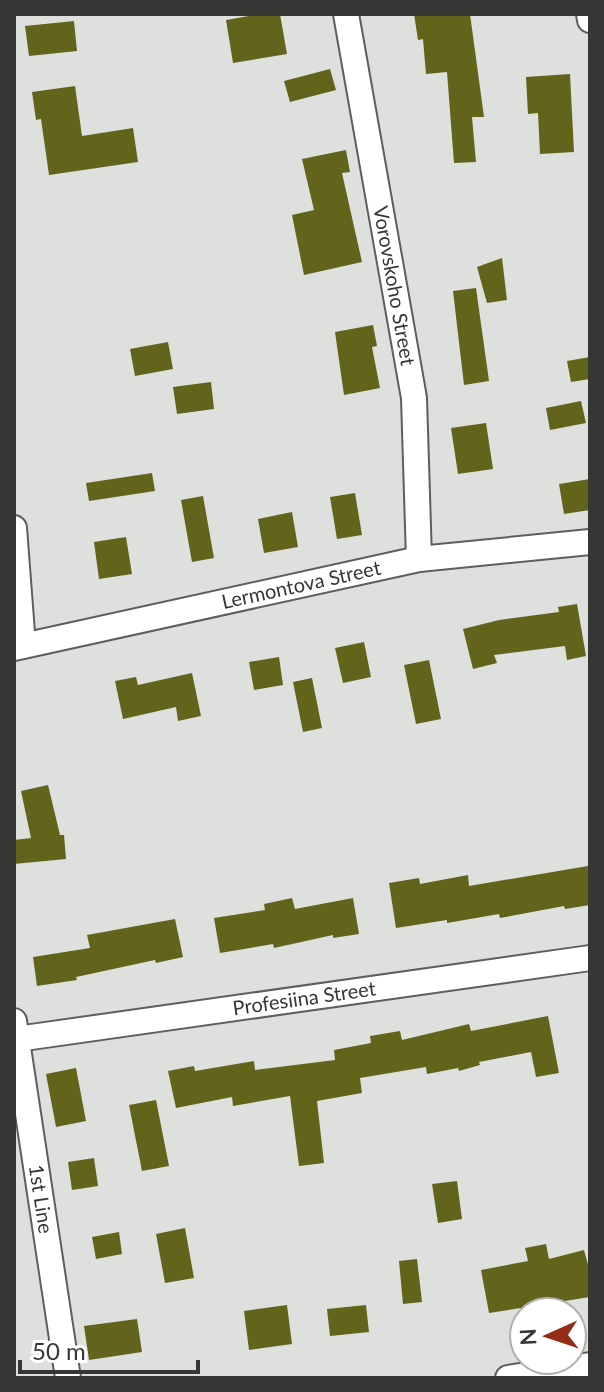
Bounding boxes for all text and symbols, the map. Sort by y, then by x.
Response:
street label: Vorovskoho Street [369,204,421,367]
street label: Lermontova Street [219,555,383,613]
street label: Profesiina Street [231,975,377,1019]
street label: 1st Line [25,1163,59,1235]
north arrow [508,1296,588,1376]
scale bar [20,1324,198,1374]
text: N [514,1328,541,1346]
text: 50 m [32,1336,86,1365]

